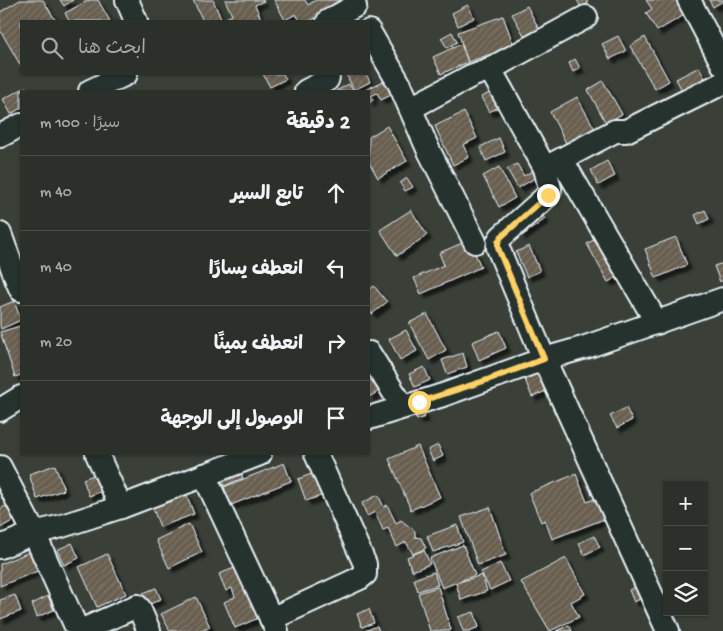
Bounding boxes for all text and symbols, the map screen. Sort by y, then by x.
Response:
search box [20,20,370,75]
icon: search [38,34,66,62]
text: ابحث هنا [78,38,146,61]
text: 2 دقيقة [286,112,350,137]
text: سيرًا · 100 m [40,115,120,134]
icon: ahead [322,179,350,207]
text: 40 m [40,184,72,203]
text: تابع السير [231,184,303,207]
route end [537,184,560,207]
icon: left [322,254,350,282]
text: 40 m [40,259,72,278]
text: انعطف يسارًا [209,259,303,282]
icon: right [322,329,350,357]
text: 20 m [40,334,72,353]
text: انعطف يمينًا [214,334,303,357]
route start [408,391,431,414]
icon: arrive [322,404,350,432]
text: الوصول إلى الوجهة [160,409,303,432]
map controls [663,481,708,616]
button: + [663,481,708,526]
button: − [663,526,708,571]
button: layers [663,571,708,616]

